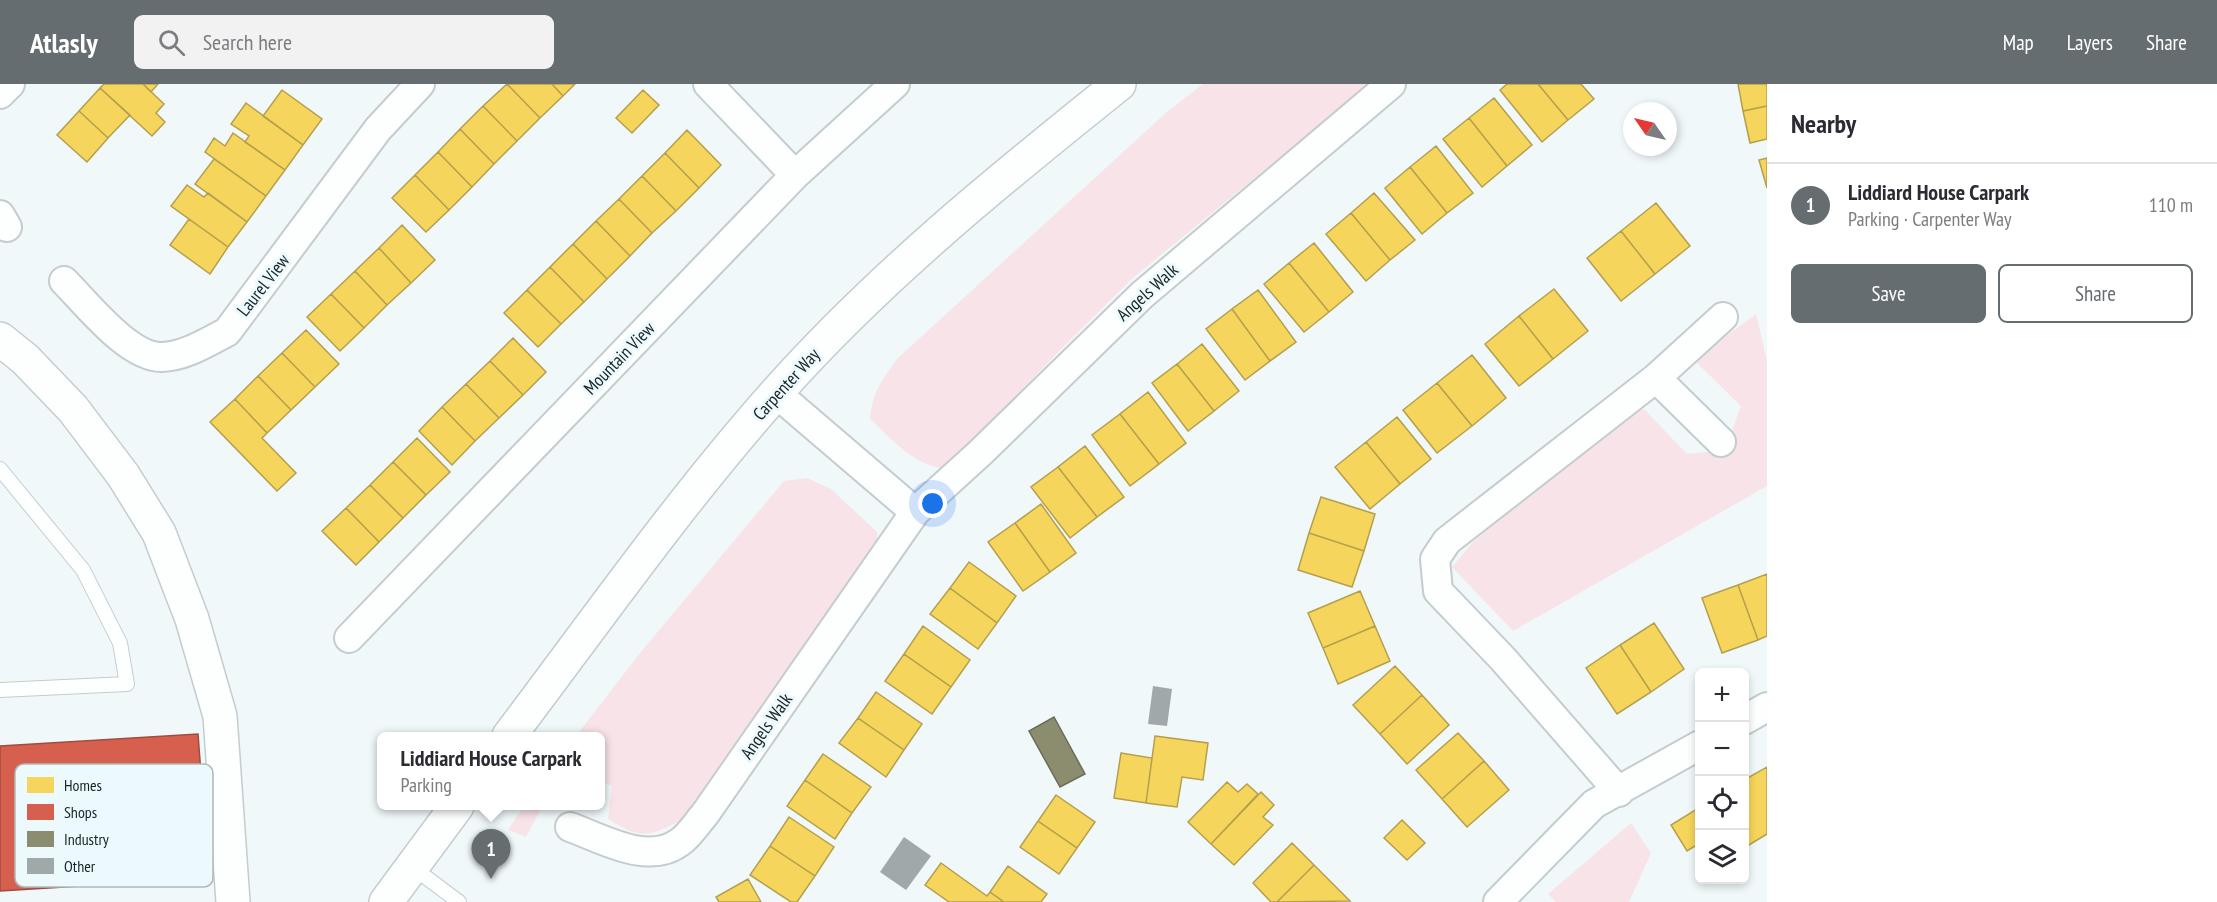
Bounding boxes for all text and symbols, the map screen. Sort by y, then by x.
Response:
search box [134,15,554,69]
text: Atlasly [30,24,98,61]
icon: search [155,26,188,59]
text: Search here [203,28,292,56]
text: Map [2003,29,2034,56]
text: Layers [2067,29,2113,56]
text: Share [2146,29,2187,56]
north arrow [1623,102,1677,156]
text: Nearby [1791,107,1856,140]
text: Liddiard House Carpark [1848,178,2029,206]
text: 1 [1806,192,1815,218]
text: 110 m [2149,192,2193,218]
text: Parking · Carpenter Way [1848,206,2012,232]
street label: Laurel View [232,249,295,321]
street label: Angels Walk [1111,258,1183,326]
button: Save [1791,264,1986,323]
button: Share [1998,264,2193,323]
street label: Mountain View [579,316,660,399]
street label: Carpenter Way [748,343,825,425]
your location [918,489,947,518]
map controls [1695,668,1749,884]
button: + [1695,668,1749,722]
street label: Angels Walk [735,689,797,763]
button: − [1695,722,1749,776]
popup [377,732,605,810]
text: Liddiard House Carpark [400,744,582,772]
legend [15,764,213,887]
text: Parking [400,772,452,798]
text: Homes [64,775,102,795]
button: locate [1695,776,1749,830]
text: Shops [64,802,97,822]
text: Industry [64,829,109,849]
pin: 1 [472,830,510,879]
button: layers [1695,830,1749,884]
text: Other [64,856,96,876]

